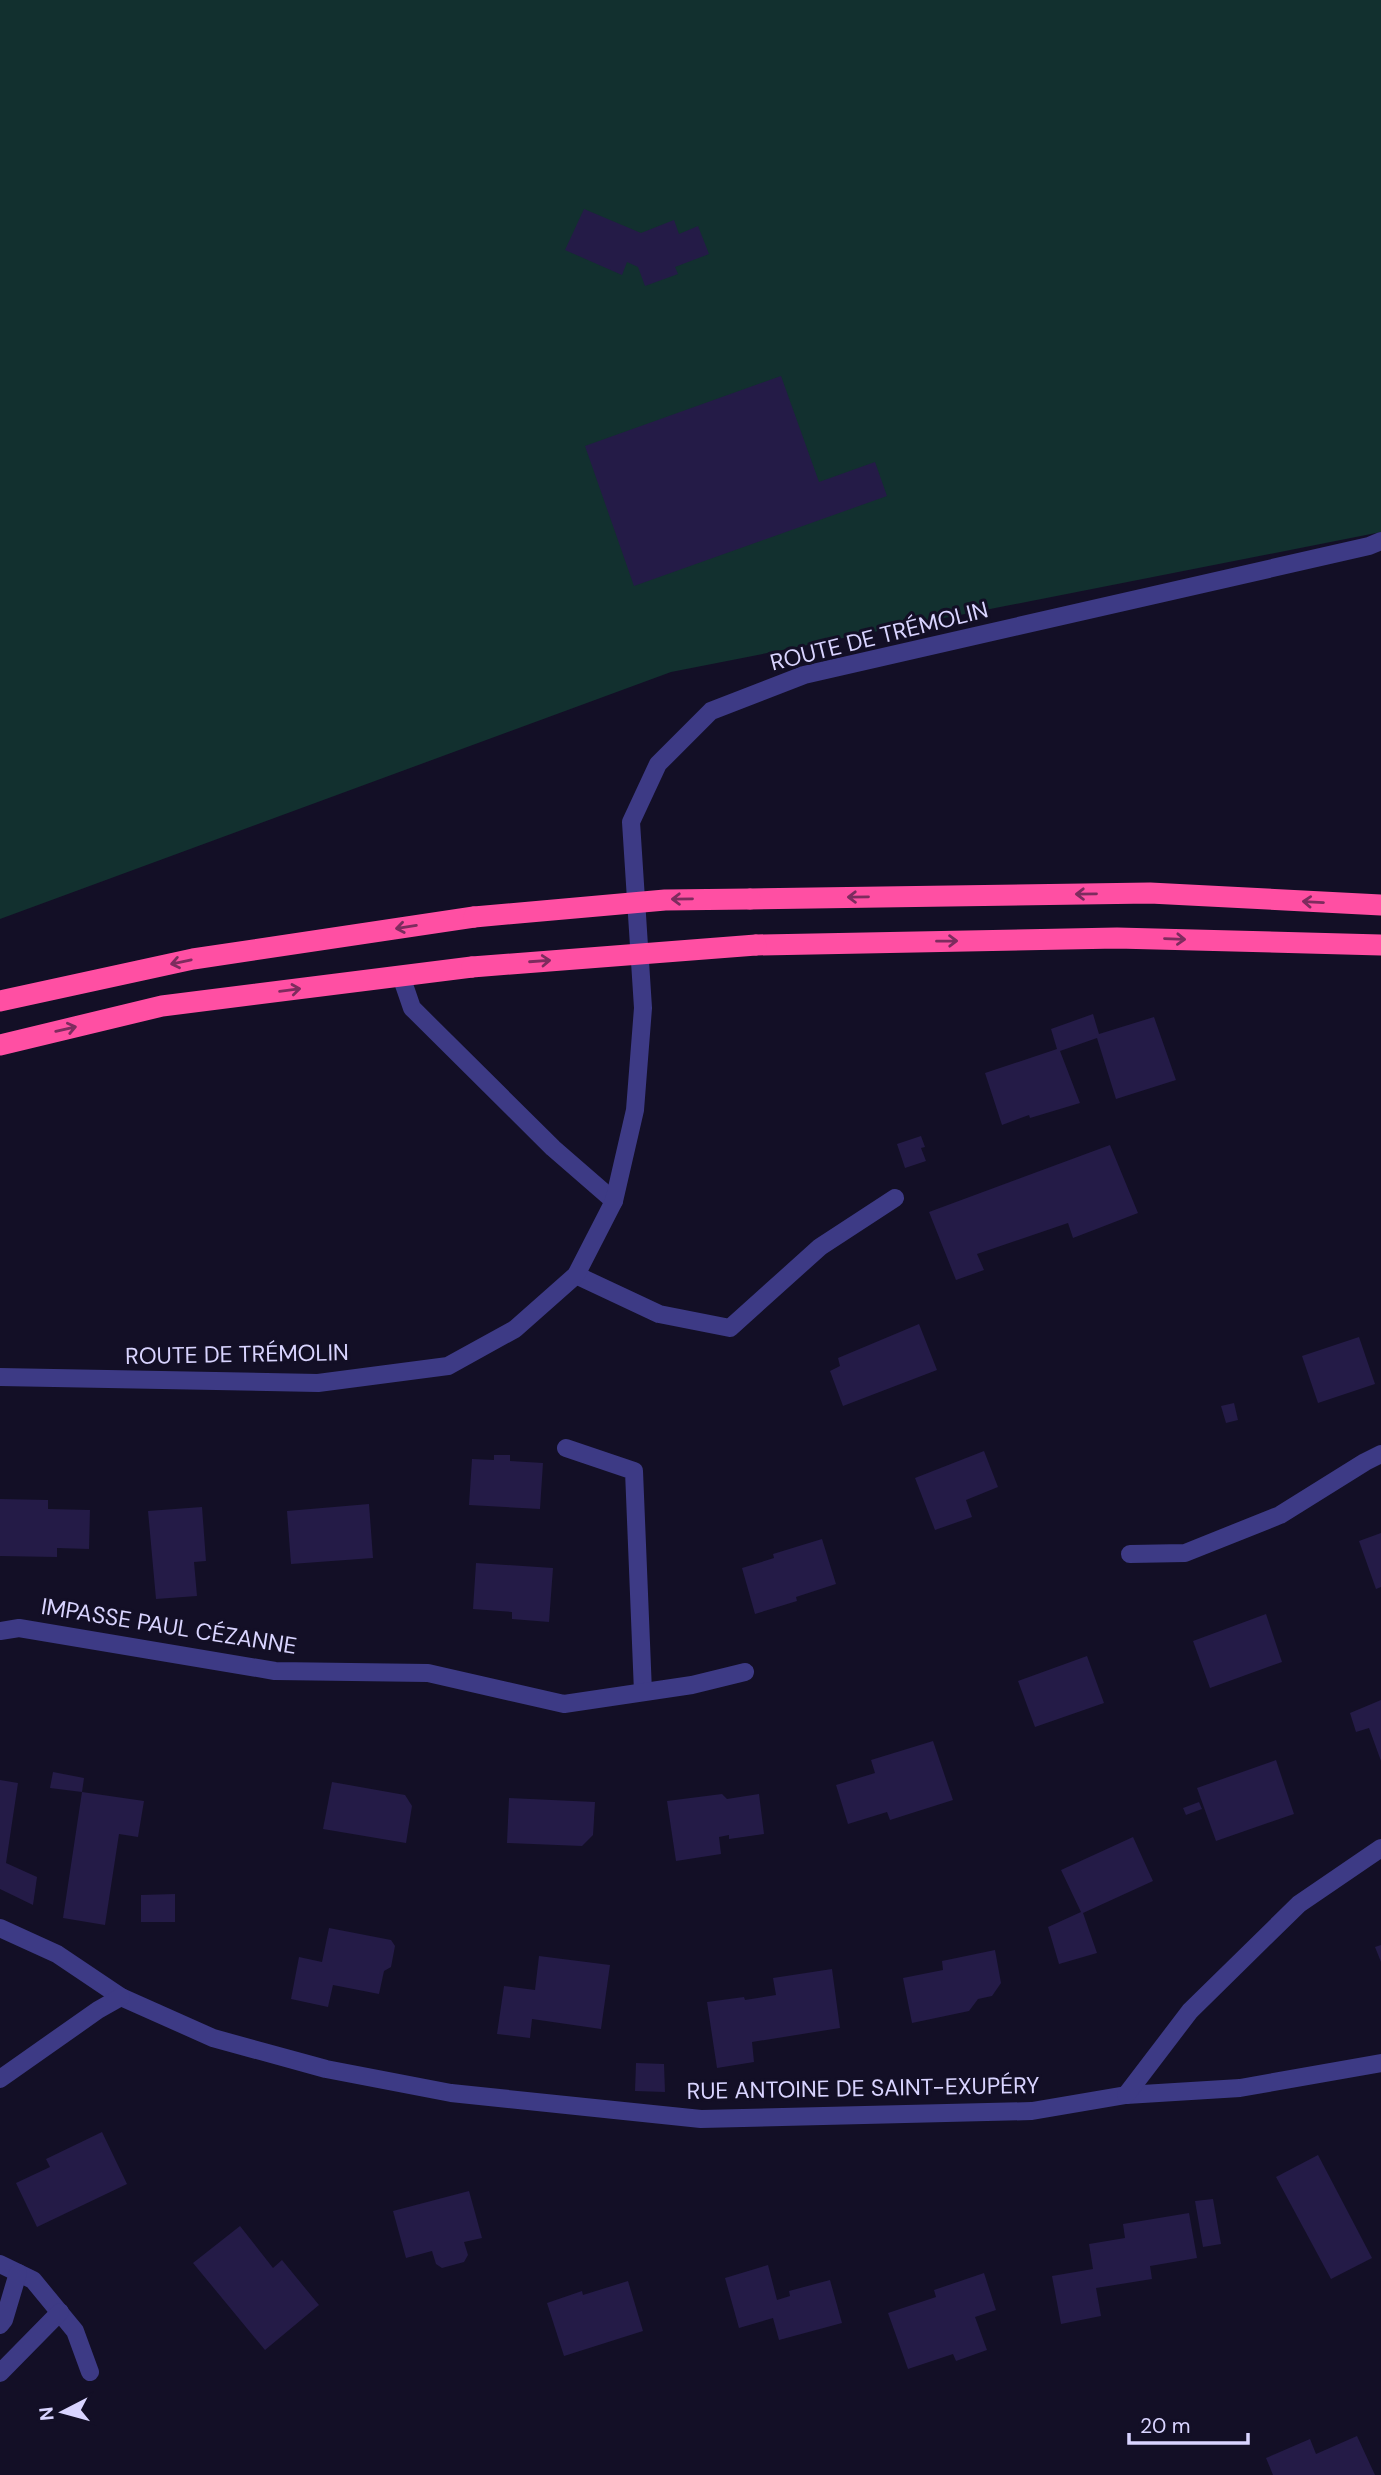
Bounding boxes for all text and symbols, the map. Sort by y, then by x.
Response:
street label: ROUTE DE TRÉMOLIN [767,594,991,678]
one-way arrow [1074,887,1097,901]
one-way arrow [847,890,870,904]
one-way arrow [671,893,694,906]
one-way arrow [1302,895,1325,908]
one-way arrow [395,921,418,934]
one-way arrow [1163,933,1186,946]
one-way arrow [935,934,958,948]
one-way arrow [528,954,551,967]
one-way arrow [170,956,193,970]
one-way arrow [278,983,301,996]
one-way arrow [54,1022,77,1035]
street label: ROUTE DE TRÉMOLIN [125,1337,349,1371]
street label: IMPASSE PAUL CÉZANNE [39,1591,299,1661]
street label: RUE ANTOINE DE SAINT-EXUPÉRY [686,2070,1040,2106]
north arrow [28,2377,98,2447]
scale bar [1129,2402,1248,2446]
text: N [33,2406,60,2422]
text: 20 m [1140,2412,1191,2440]

